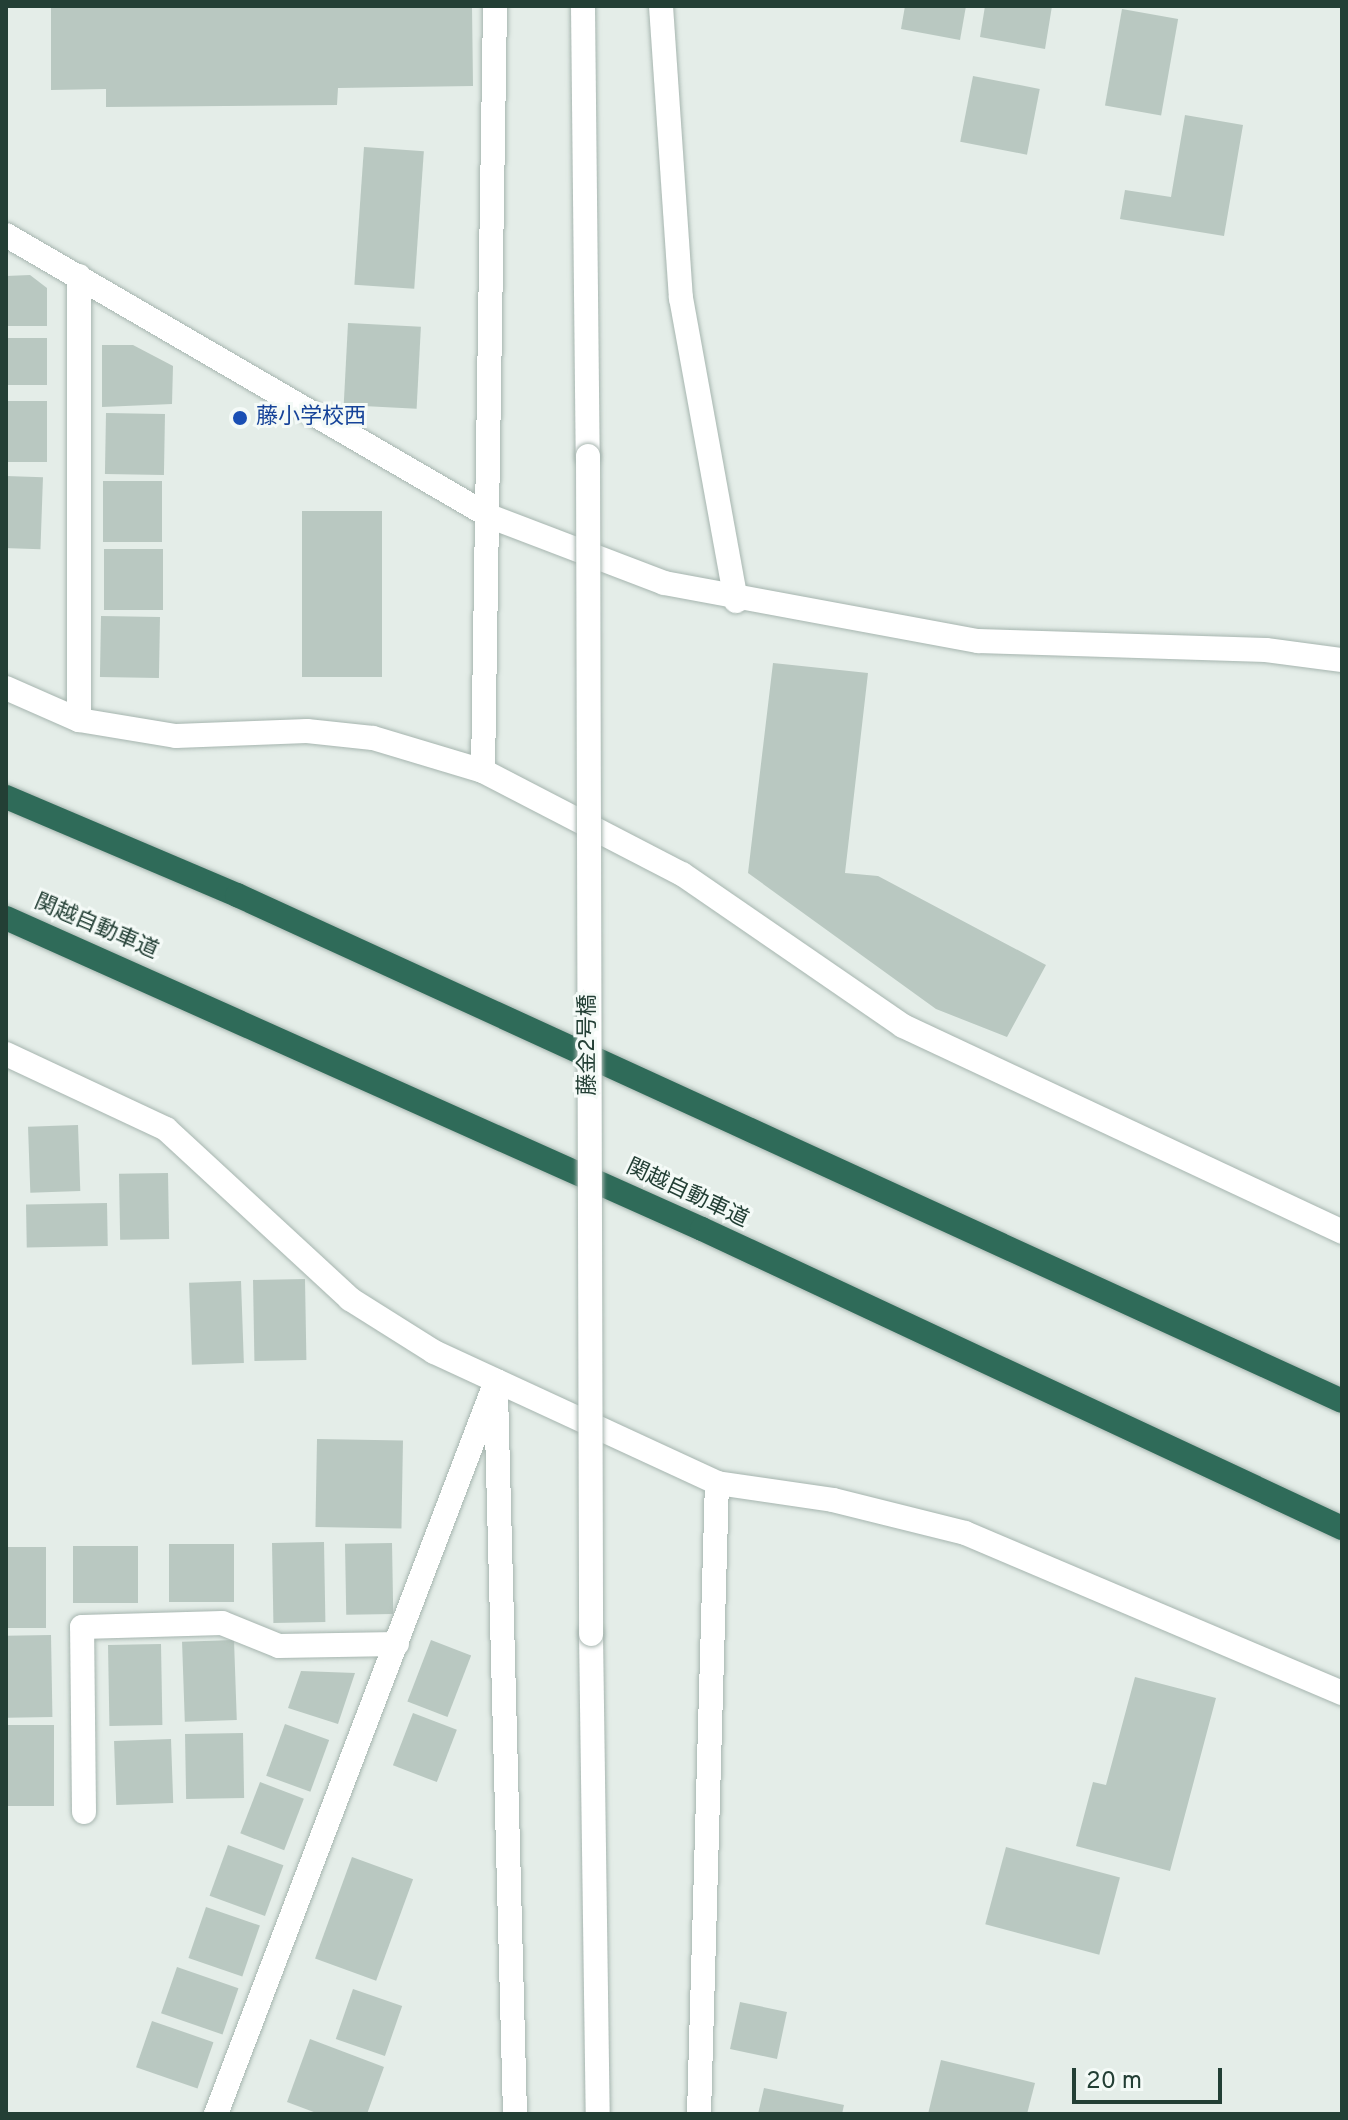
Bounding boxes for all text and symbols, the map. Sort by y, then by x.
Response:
place label: 藤小学校西 [256,405,366,431]
marker: 藤小学校西 [231,409,249,427]
street label: 関越自動車道 [30,889,162,965]
street label: 藤金2号橋 [576,994,602,1096]
street label: 関越自動車道 [622,1154,752,1234]
scale bar [1076,2052,1226,2102]
text: 20 m [1086,2067,1142,2097]

